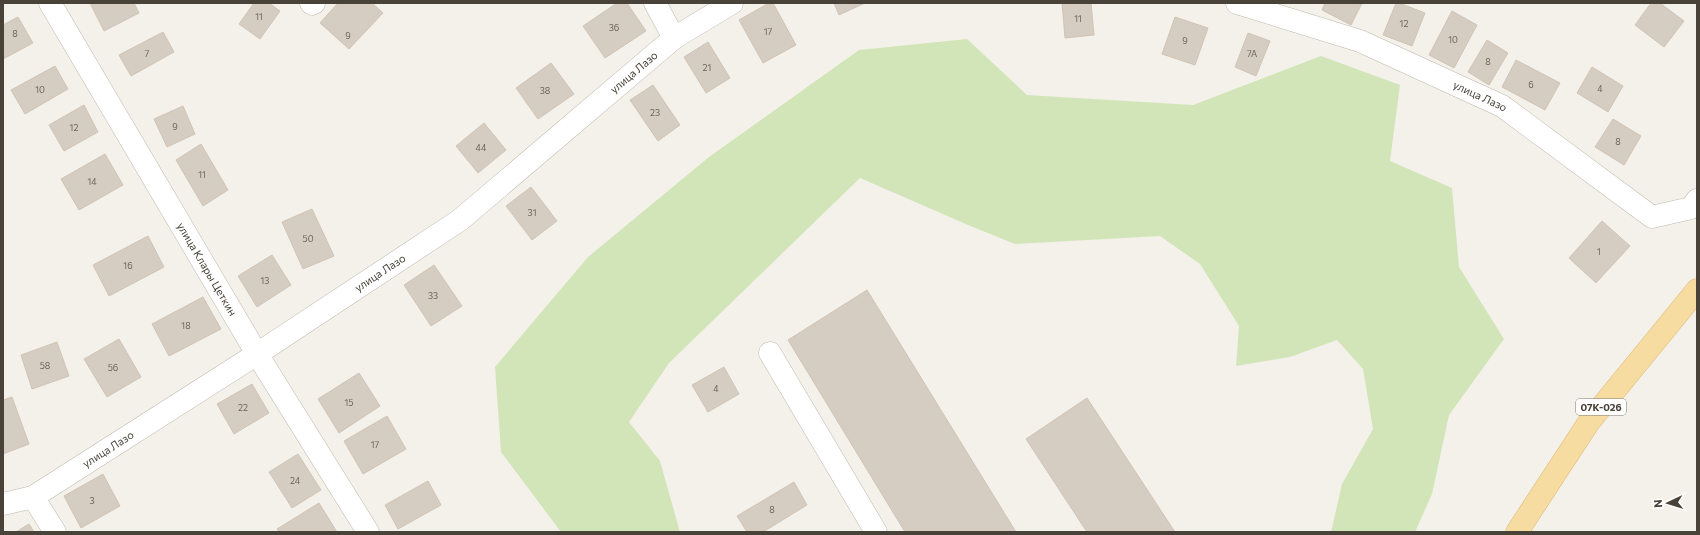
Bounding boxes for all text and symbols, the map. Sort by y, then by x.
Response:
house number: 11 [255,11,263,22]
house number: 11 [1074,13,1082,24]
house number: 12 [1400,18,1408,29]
house number: 36 [609,22,619,33]
house number: 17 [764,26,773,37]
house number: 8 [12,28,18,39]
house number: 9 [345,30,351,41]
house number: 10 [1448,34,1458,45]
house number: 9 [1182,35,1188,46]
house number: 7 [145,48,150,59]
street label: улица Лазо [607,48,660,96]
house number: 7А [1247,48,1257,59]
house number: 8 [1485,56,1491,67]
house number: 21 [703,62,711,73]
street label: улица Лазо [1451,78,1511,114]
house number: 6 [1528,79,1534,90]
house number: 4 [1597,83,1603,94]
house number: 10 [35,84,45,95]
house number: 38 [540,85,550,96]
house number: 23 [650,107,660,118]
house number: 9 [172,121,178,132]
house number: 12 [70,122,78,133]
house number: 8 [1615,136,1621,147]
house number: 44 [476,142,487,153]
house number: 11 [198,169,206,180]
house number: 14 [87,176,97,187]
house number: 31 [528,207,536,218]
street label: улица Клары Цеткин [175,220,240,318]
house number: 50 [302,233,314,244]
house number: 1 [1597,246,1601,257]
street label: улица Лазо [352,251,408,294]
house number: 16 [123,260,133,271]
house number: 13 [261,275,269,286]
house number: 33 [428,290,438,301]
house number: 18 [181,320,191,331]
house number: 58 [40,360,50,371]
house number: 56 [108,362,118,373]
house number: 4 [713,383,719,394]
house number: 15 [344,397,354,408]
road number: 07К-026 [1576,399,1626,415]
house number: 22 [238,402,248,413]
street label: улица Лазо [80,427,136,470]
house number: 17 [371,439,380,450]
house number: 24 [290,475,301,486]
north arrow [1648,483,1688,523]
house number: 3 [89,495,95,506]
text: N [1651,499,1664,508]
house number: 8 [769,504,775,515]

